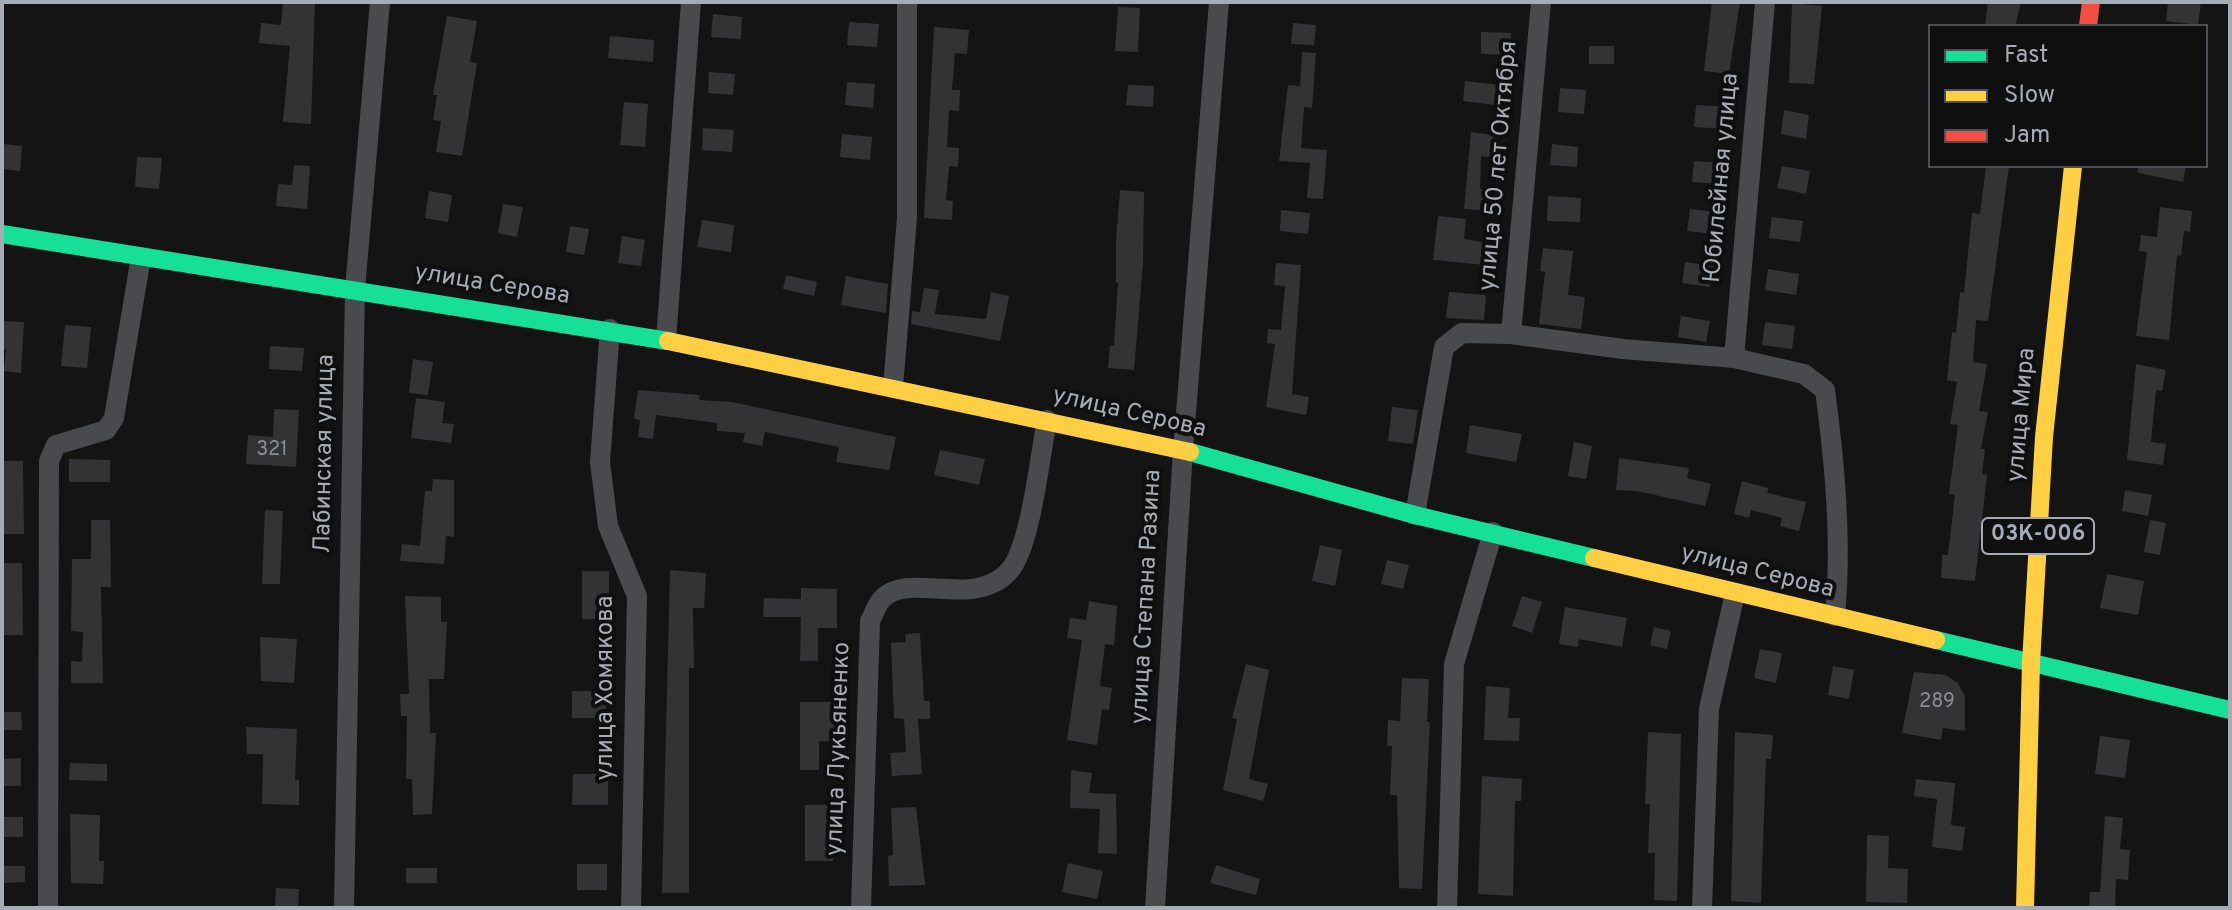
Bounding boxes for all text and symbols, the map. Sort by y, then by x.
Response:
legend [1928,24,2208,168]
street label: улица 50 лет Октября [1475,40,1525,292]
text: Fast [2004,41,2048,71]
street label: Юбилейная улица [1699,72,1747,284]
text: Slow [2004,81,2055,111]
text: Jam [2004,121,2050,151]
street label: улица Серова [412,260,572,312]
street label: улица Мира [2003,347,2043,483]
street label: Лабинская улица [310,354,342,554]
street label: улица Серова [1049,382,1209,446]
house number: 321 [256,439,288,463]
street label: улица Степана Разина [1127,469,1169,725]
road number: 03К-006 [1982,518,2094,554]
street label: улица Серова [1677,540,1837,606]
street label: улица Хомякова [593,596,621,780]
street label: улица Лукьяненко [822,642,858,856]
house number: 289 [1919,691,1955,715]

